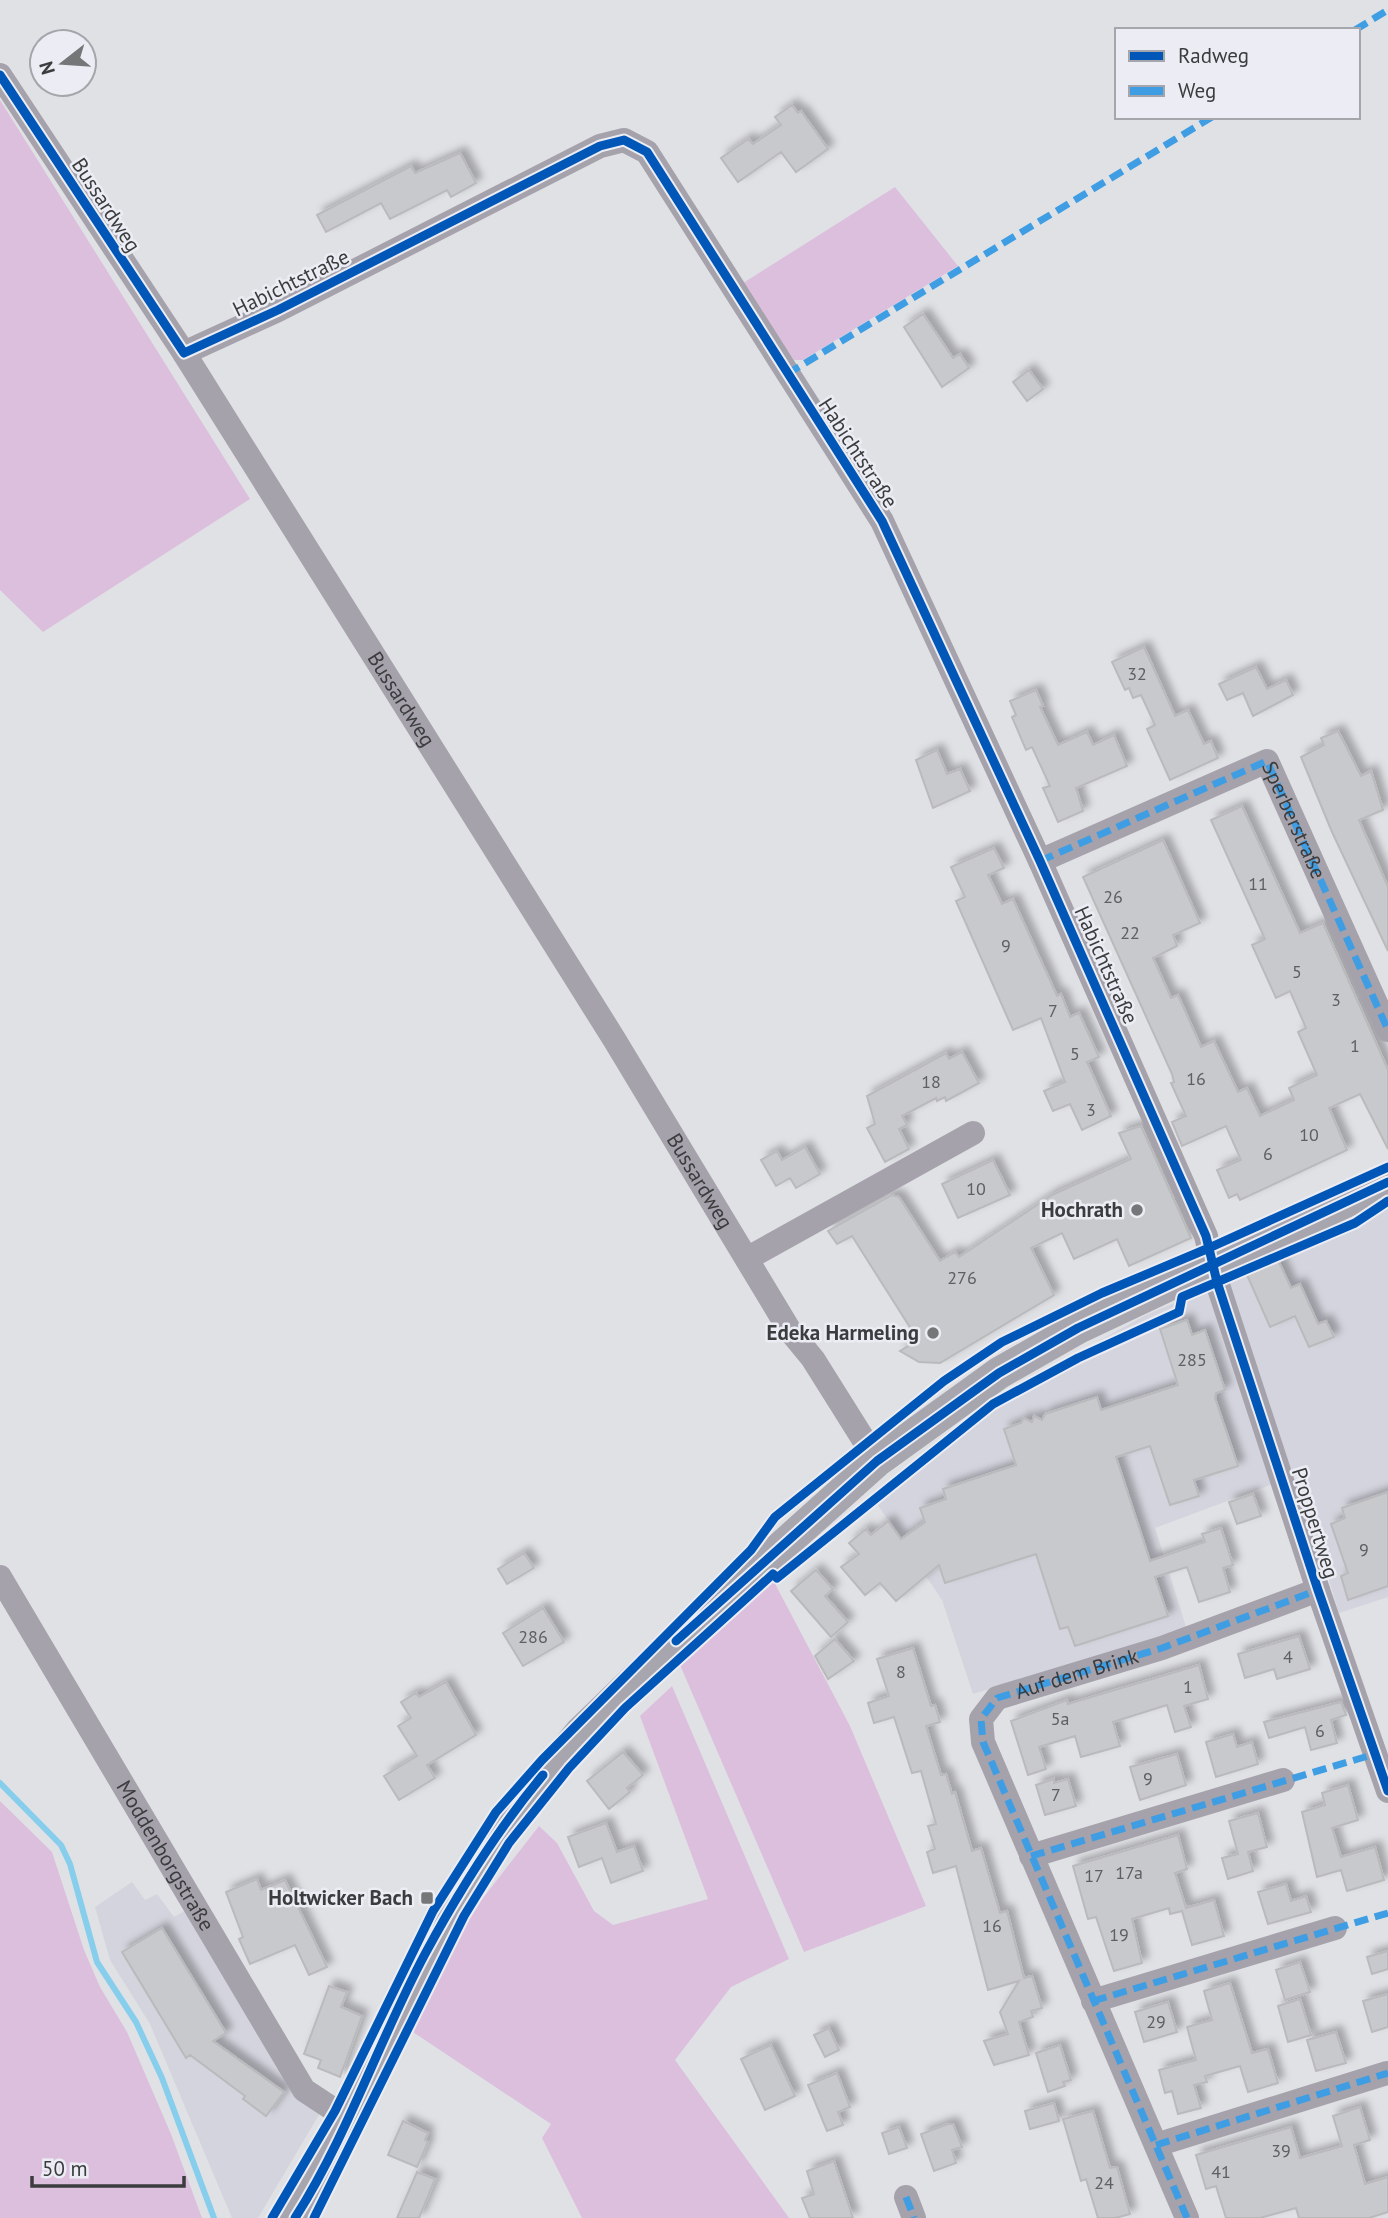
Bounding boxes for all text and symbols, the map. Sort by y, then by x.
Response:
north arrow [28,28,98,98]
legend [1115,28,1360,119]
text: Radweg [1178,42,1249,69]
text: N [33,58,60,77]
text: Weg [1178,77,1216,104]
street label: Bussardweg [66,152,147,257]
street label: Habichtstraße [228,243,353,322]
street label: Habichtstraße [813,392,904,513]
street label: Bussardweg [362,646,441,751]
house number: 32 [1127,662,1147,685]
street label: Sperberstraße [1256,757,1332,883]
house number: 11 [1248,872,1268,895]
house number: 26 [1103,885,1123,908]
street label: Habichtstraße [1068,902,1144,1028]
house number: 22 [1120,921,1140,944]
house number: 9 [1001,934,1011,957]
house number: 5 [1292,960,1302,983]
house number: 3 [1331,988,1341,1011]
house number: 7 [1048,999,1058,1022]
house number: 1 [1350,1034,1360,1057]
house number: 5 [1070,1042,1080,1065]
house number: 16 [1186,1067,1206,1090]
house number: 18 [921,1070,941,1093]
house number: 3 [1086,1098,1096,1121]
house number: 10 [1299,1123,1319,1146]
street label: Bussardweg [661,1128,739,1234]
house number: 6 [1263,1142,1273,1165]
house number: 10 [966,1177,986,1200]
place label: Hochrath [1041,1196,1123,1223]
marker: Hochrath [1129,1202,1145,1218]
house number: 276 [947,1266,977,1289]
place label: Edeka Harmeling [766,1319,919,1346]
marker: Edeka Harmeling [925,1325,941,1341]
house number: 285 [1177,1348,1207,1371]
street label: Proppertweg [1286,1464,1345,1582]
house number: 9 [1359,1538,1369,1561]
house number: 286 [518,1625,548,1648]
street label: Auf dem Brink [1012,1642,1142,1705]
house number: 4 [1283,1645,1293,1668]
house number: 8 [896,1660,906,1683]
house number: 1 [1183,1675,1193,1698]
house number: 5a [1051,1707,1069,1730]
house number: 6 [1315,1719,1325,1742]
house number: 9 [1143,1767,1153,1790]
street label: Moddenborgstraße [111,1775,221,1936]
house number: 7 [1051,1783,1061,1806]
house number: 17a [1115,1861,1143,1884]
house number: 17 [1084,1864,1104,1887]
place label: Holtwicker Bach [268,1884,413,1911]
marker: Holtwicker Bach [419,1890,435,1906]
house number: 16 [982,1914,1002,1937]
house number: 19 [1109,1923,1129,1946]
house number: 29 [1146,2010,1166,2033]
house number: 39 [1271,2139,1291,2162]
scale bar [32,2144,184,2188]
text: 50 m [42,2155,88,2182]
house number: 41 [1211,2160,1231,2183]
house number: 24 [1094,2171,1114,2194]

